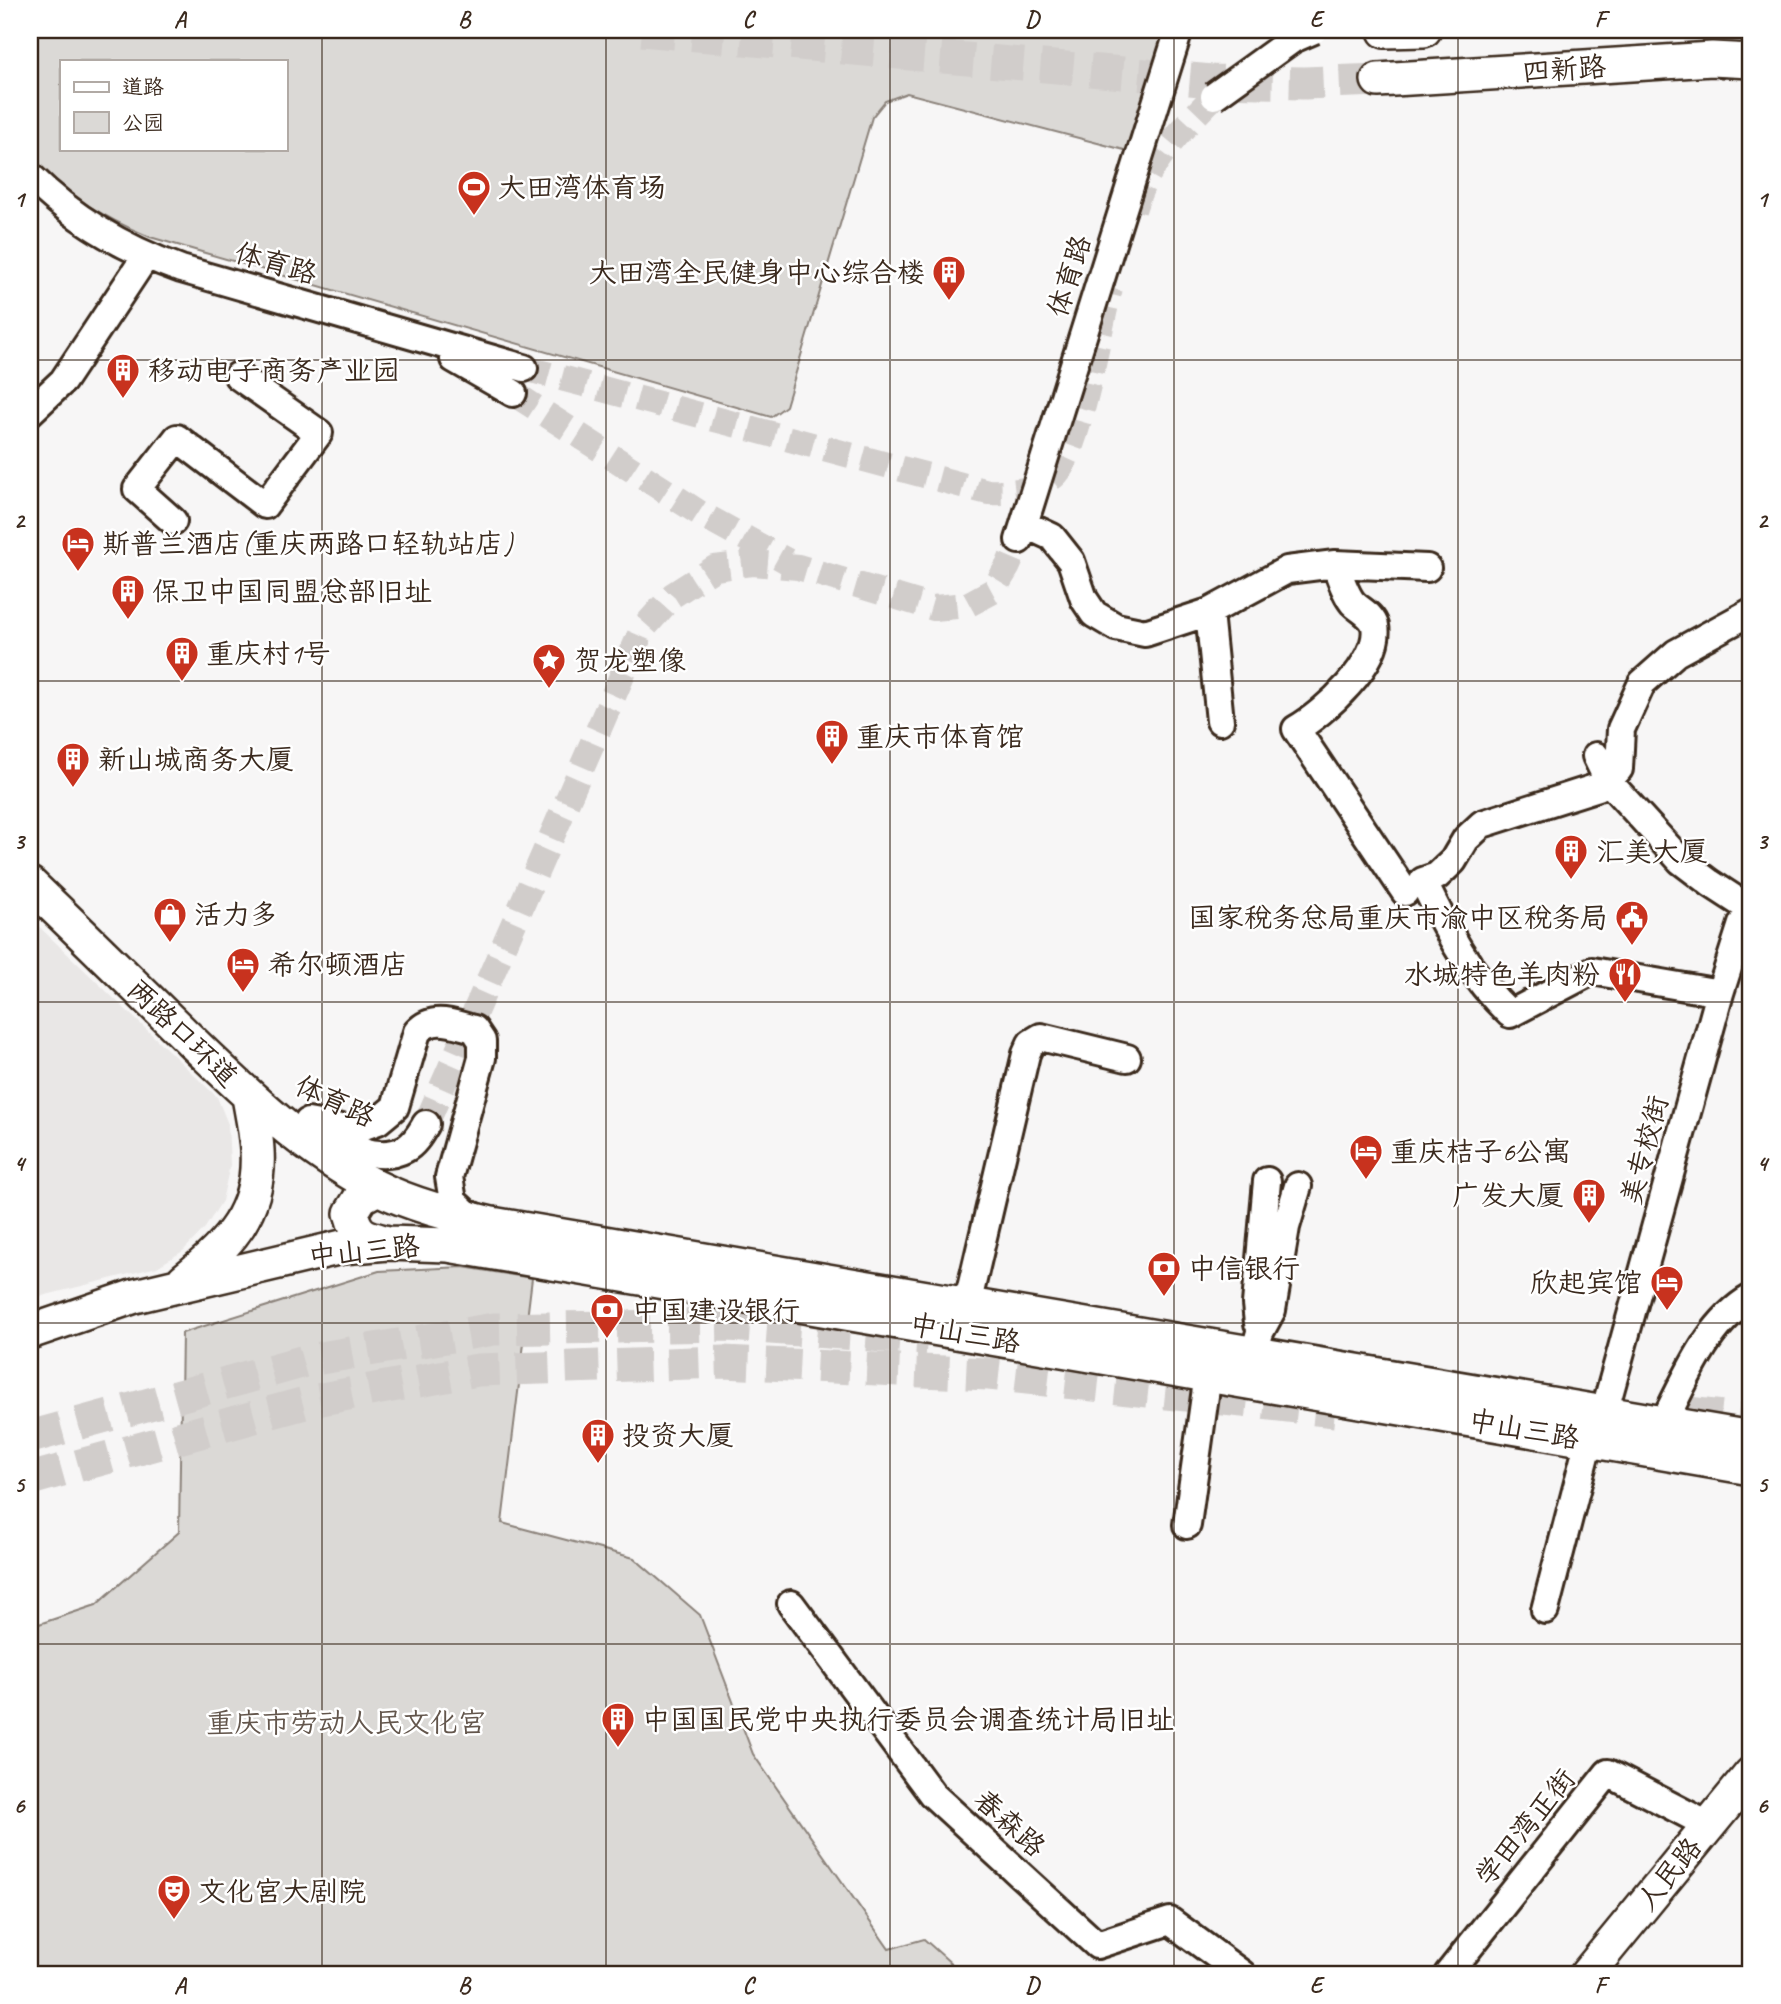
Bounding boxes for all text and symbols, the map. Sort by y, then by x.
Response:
text: A [174,5,188,34]
text: B [458,5,472,34]
text: C [743,5,757,34]
text: D [1025,5,1041,34]
text: E [1310,5,1326,34]
text: F [1595,5,1611,34]
street label: 四新路 [1521,49,1607,89]
legend [60,60,287,150]
text: 道路 [122,74,164,100]
text: 公园 [122,110,164,136]
sports icon: 大田湾体育场 [455,168,493,217]
place label: 大田湾体育场 [498,170,666,205]
text: 1 [14,185,27,214]
text: 1 [1757,185,1770,214]
street label: 体育路 [1039,231,1099,321]
street label: 体育路 [231,235,321,291]
building icon: 大田湾全民健身中心综合楼 [930,253,968,302]
place label: 大田湾全民健身中心综合楼 [589,255,925,290]
building icon: 移动电子商务产业园 [104,351,142,400]
place label: 移动电子商务产业园 [148,353,400,388]
text: 2 [14,506,27,535]
text: 2 [1757,506,1770,535]
hotel icon: 斯普兰酒店(重庆两路口轻轨站店) [59,524,97,573]
place label: 斯普兰酒店(重庆两路口轻轨站店) [102,526,514,561]
building icon: 保卫中国同盟总部旧址 [109,572,147,621]
place label: 保卫中国同盟总部旧址 [152,574,432,609]
building icon: 重庆村1号 [163,634,201,683]
place label: 重庆村1号 [206,636,331,671]
place icon: 贺龙塑像 [530,641,568,690]
place label: 贺龙塑像 [574,643,686,678]
building icon: 重庆市体育馆 [813,717,851,766]
place label: 重庆市体育馆 [856,719,1024,754]
building icon: 新山城商务大厦 [54,740,92,789]
place label: 新山城商务大厦 [98,742,294,777]
text: 3 [14,827,27,856]
text: 3 [1757,827,1770,856]
building icon: 汇美大厦 [1552,832,1590,881]
place label: 汇美大厦 [1596,834,1708,869]
shop icon: 活力多 [151,895,189,944]
place label: 活力多 [194,897,278,932]
public building icon: 国家税务总局重庆市渝中区税务局 [1613,898,1651,947]
place label: 国家税务总局重庆市渝中区税务局 [1188,900,1608,935]
hotel icon: 希尔顿酒店 [224,945,262,994]
place label: 希尔顿酒店 [268,947,408,982]
restaurant icon: 水城特色羊肉粉 [1606,955,1644,1004]
place label: 水城特色羊肉粉 [1404,957,1600,992]
street label: 两路口环道 [120,972,246,1094]
street label: 体育路 [290,1067,380,1135]
street label: 美专校街 [1613,1091,1675,1209]
hotel icon: 重庆桔子6公寓 [1347,1132,1385,1181]
place label: 重庆桔子6公寓 [1390,1134,1571,1169]
text: 4 [14,1149,27,1178]
text: 4 [1757,1149,1770,1178]
building icon: 广发大厦 [1570,1176,1608,1225]
place label: 广发大厦 [1452,1178,1564,1213]
street label: 中山三路 [306,1228,422,1274]
bank icon: 中信银行 [1145,1249,1183,1298]
place label: 中信银行 [1188,1251,1300,1286]
hotel icon: 欣起宾馆 [1648,1263,1686,1312]
place label: 欣起宾馆 [1530,1265,1642,1300]
bank icon: 中国建设银行 [588,1291,626,1340]
place label: 中国建设银行 [632,1293,800,1328]
street label: 中山三路 [907,1306,1023,1360]
street label: 中山三路 [1466,1402,1582,1456]
building icon: 投资大厦 [579,1416,617,1465]
place label: 投资大厦 [622,1418,734,1453]
text: 5 [14,1470,26,1499]
text: 5 [1757,1470,1769,1499]
building icon: 中国国民党中央执行委员会调查统计局旧址 [599,1700,637,1749]
place label: 中国国民党中央执行委员会调查统计局旧址 [642,1702,1174,1737]
park label: 重庆市劳动人民文化宫 [206,1705,486,1740]
street label: 学田湾正街 [1467,1762,1583,1892]
street label: 春森路 [967,1782,1053,1864]
text: 6 [14,1791,27,1820]
text: 6 [1757,1791,1770,1820]
street label: 人民路 [1629,1830,1709,1918]
theatre icon: 文化宫大剧院 [155,1872,193,1921]
place label: 文化宫大剧院 [198,1874,366,1909]
text: A [174,1971,188,2000]
text: B [458,1971,472,2000]
text: C [743,1971,757,2000]
text: D [1025,1971,1041,2000]
text: E [1310,1971,1326,2000]
text: F [1595,1971,1611,2000]

